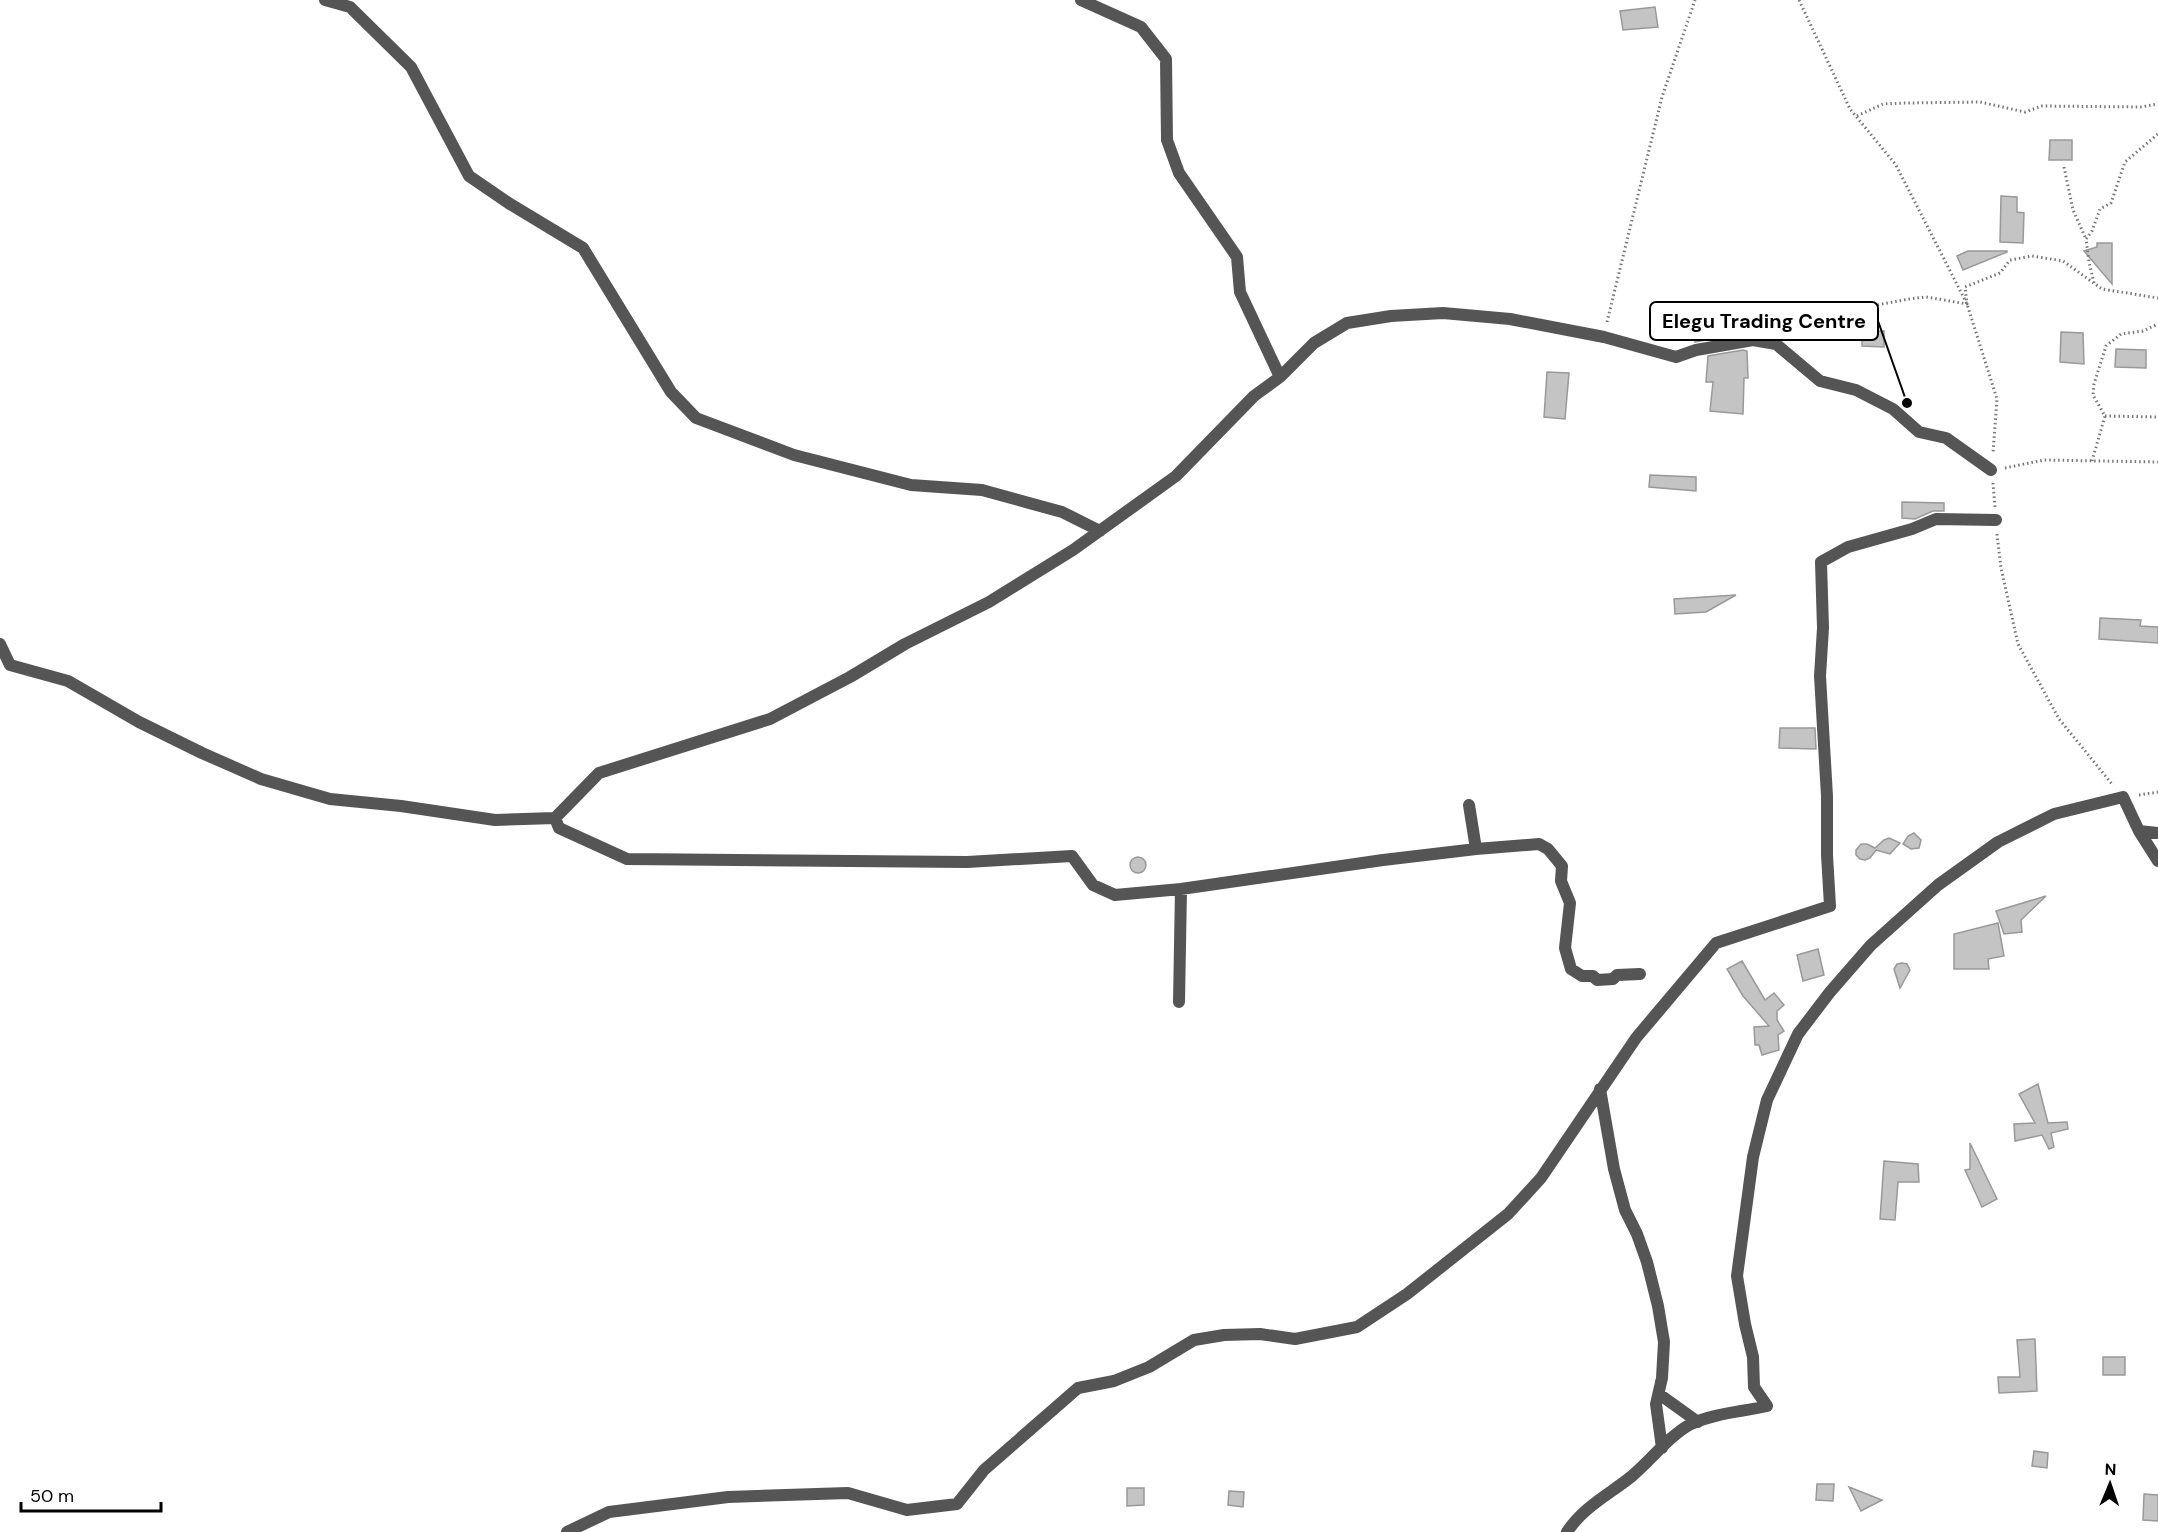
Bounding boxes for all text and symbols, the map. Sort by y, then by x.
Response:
callout: Elegu Trading Centre [1650,302,1878,340]
text: Elegu Trading Centre [1662,308,1866,334]
north arrow [2080,1454,2140,1514]
text: N [2104,1459,2117,1480]
scale bar [21,1475,160,1513]
text: 50 m [30,1484,74,1508]

